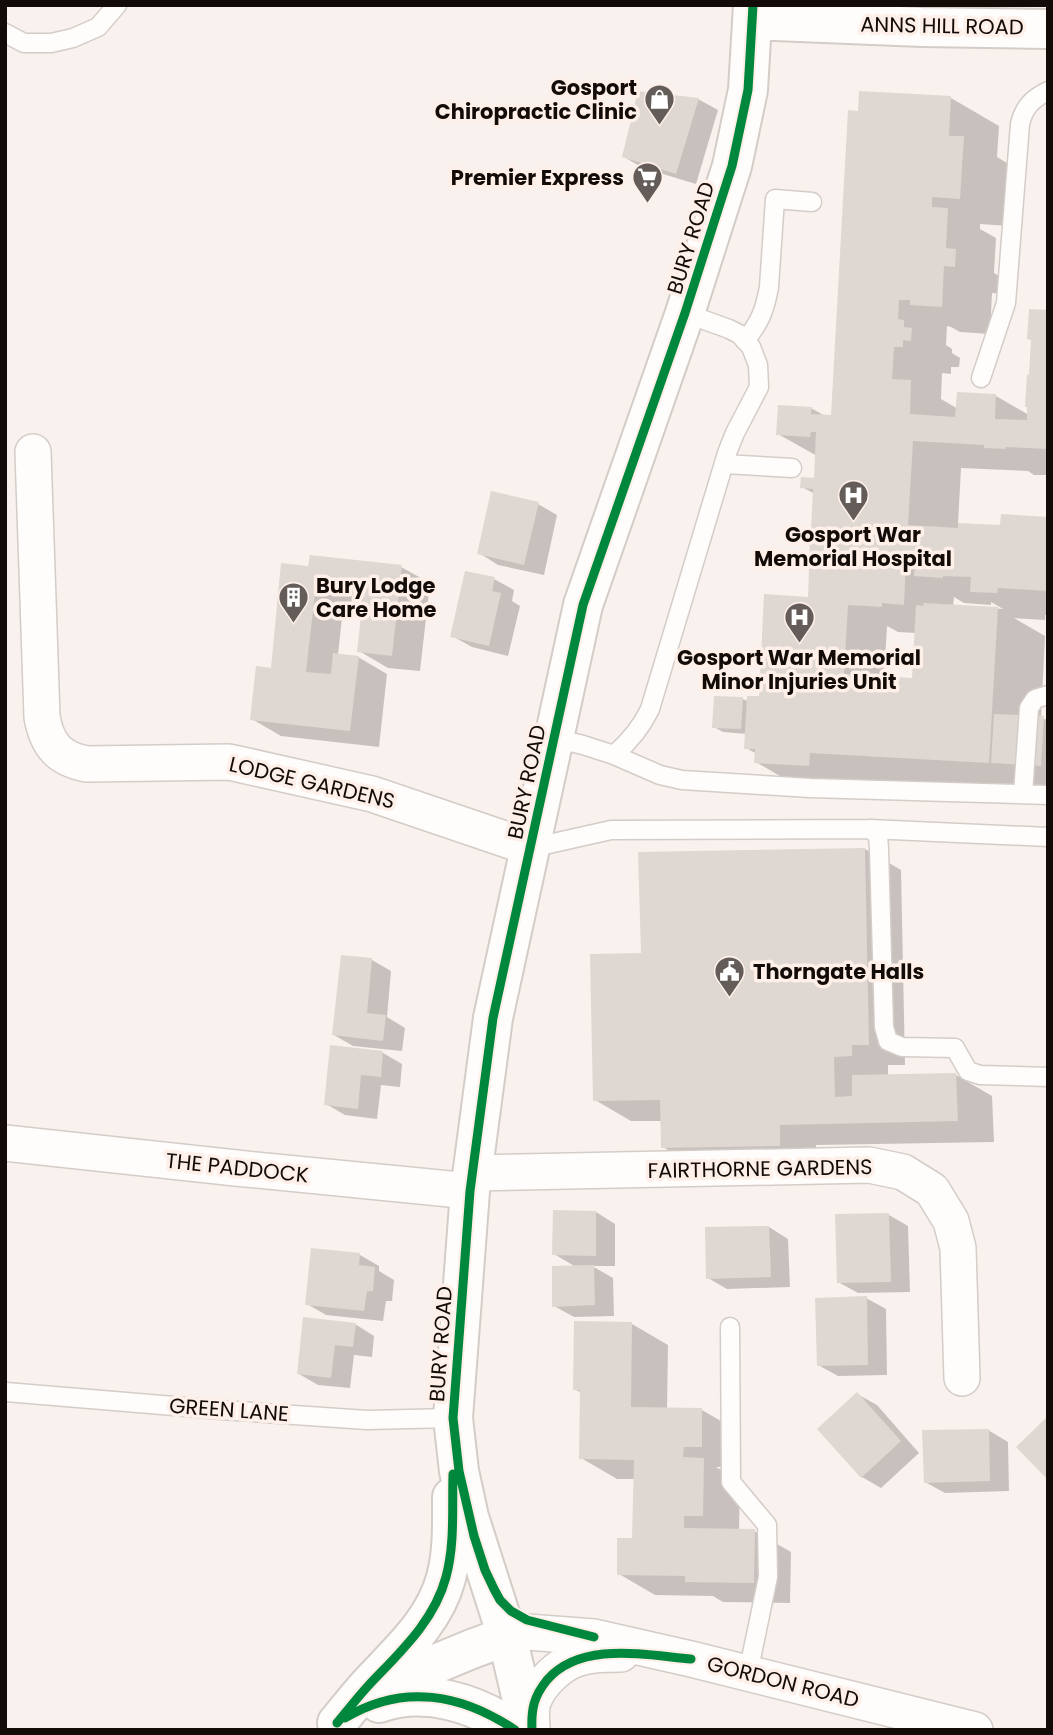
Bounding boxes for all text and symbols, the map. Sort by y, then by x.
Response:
street label: ANNS HILL ROAD [860,10,1024,41]
place label: Gosport Chiropractic Clinic [435,73,637,126]
shop icon: Gosport Chiropractic Clinic [643,83,677,127]
supermarket icon: Premier Express [630,161,664,205]
place label: Premier Express [451,163,624,192]
street label: BURY ROAD [660,178,721,298]
hospital icon: Gosport War Memorial Hospital [836,478,870,522]
place label: Gosport War Memorial Hospital [754,520,952,573]
place label: Bury Lodge Care Home [316,571,437,624]
building icon: Bury Lodge Care Home [276,581,310,625]
hospital icon: Gosport War Memorial Minor Injuries Unit [782,601,816,645]
place label: Gosport War Memorial Minor Injuries Unit [677,643,921,696]
street label: BURY ROAD [500,722,553,842]
street label: LODGE GARDENS [226,749,398,816]
public building icon: Thorngate Halls [713,955,747,999]
place label: Thorngate Halls [753,957,924,986]
street label: THE PADDOCK [164,1146,310,1189]
street label: FAIRTHORNE GARDENS [647,1152,873,1185]
street label: BURY ROAD [422,1285,459,1403]
street label: GREEN LANE [168,1391,290,1428]
street label: GORDON ROAD [704,1649,862,1714]

